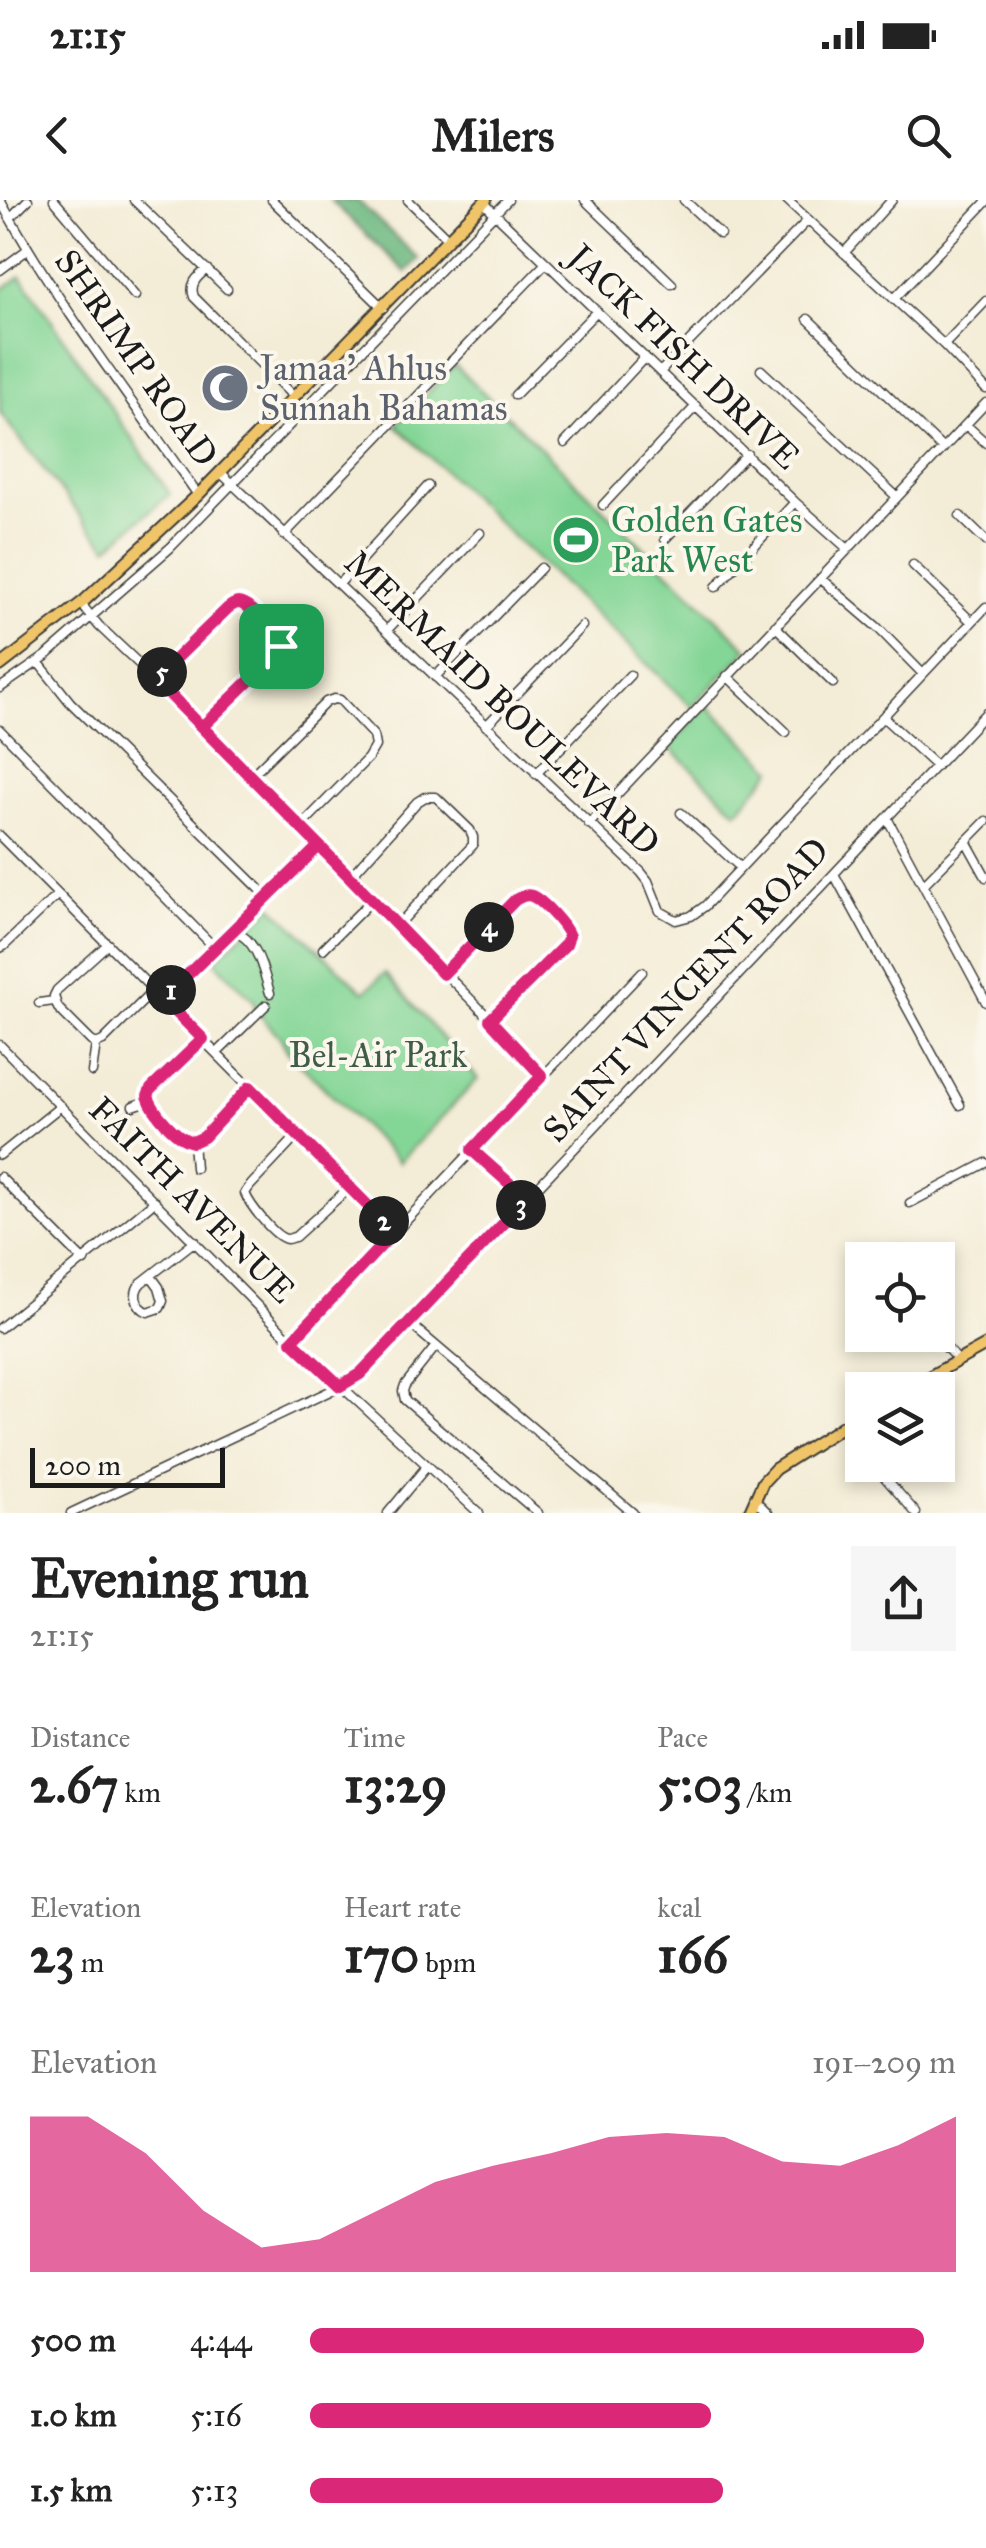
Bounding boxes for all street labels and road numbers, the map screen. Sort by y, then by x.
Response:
street label: JACK FISH DRIVE [556,233,809,478]
street label: SHRIMP ROAD [45,241,227,475]
street label: MERMAID BOULEVARD [336,541,668,865]
street label: SAINT VINCENT ROAD [534,829,838,1151]
street label: FAITH AVENUE [80,1088,304,1312]

